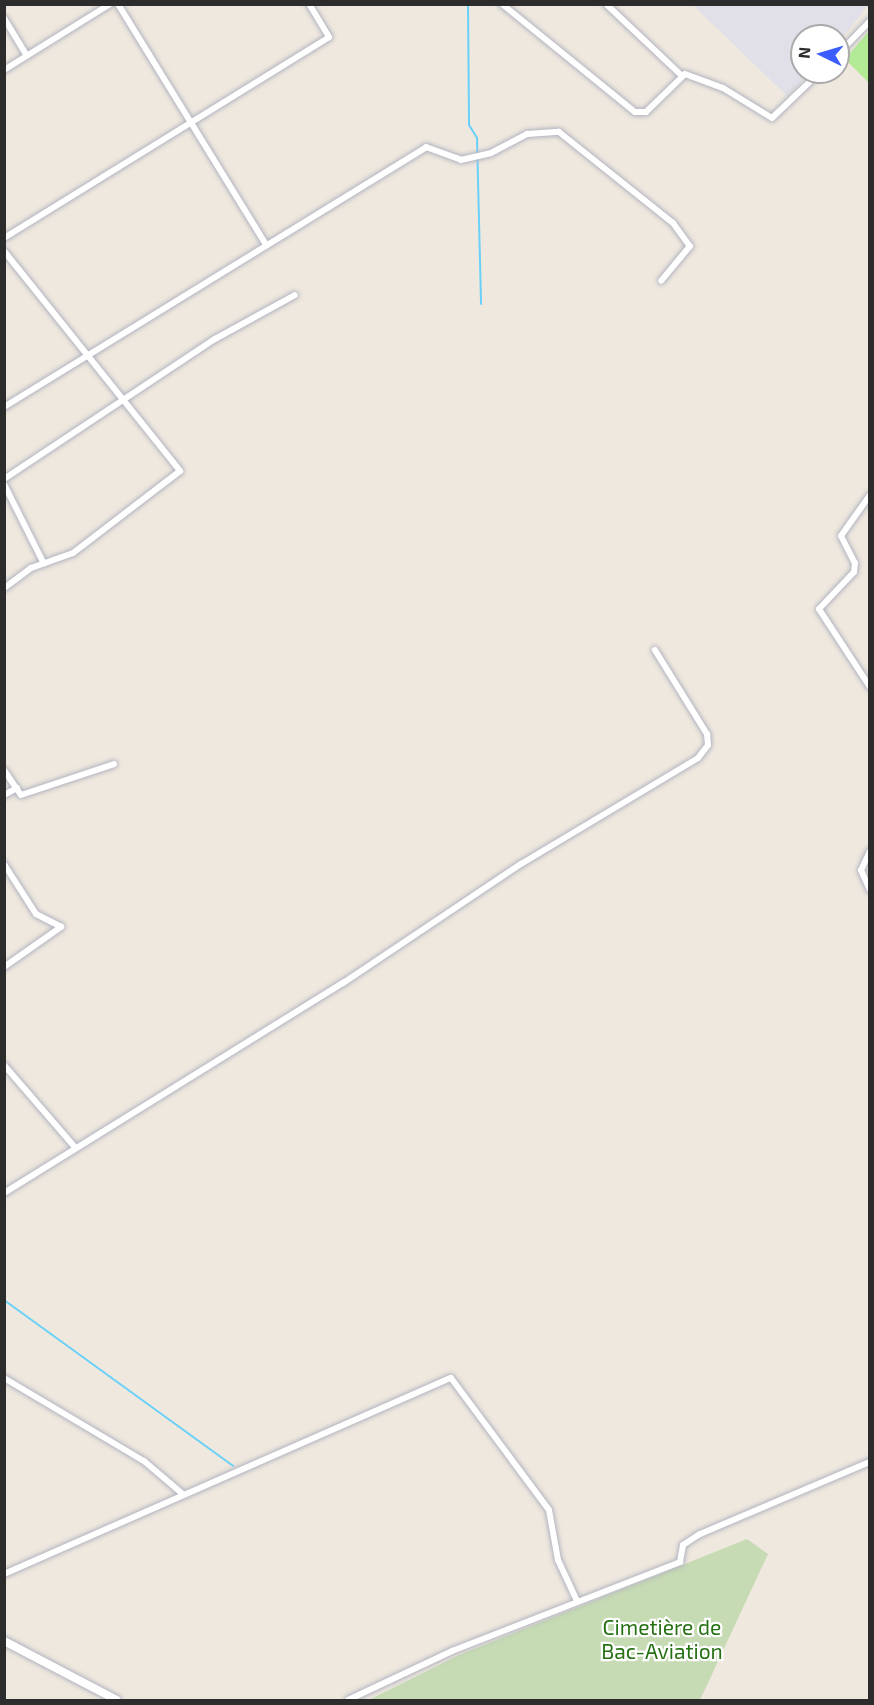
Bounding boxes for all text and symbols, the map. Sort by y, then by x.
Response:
north arrow [790,24,850,84]
text: N [794,46,814,59]
park label: Cimetière de Bac-Aviation [601,1614,723,1664]

